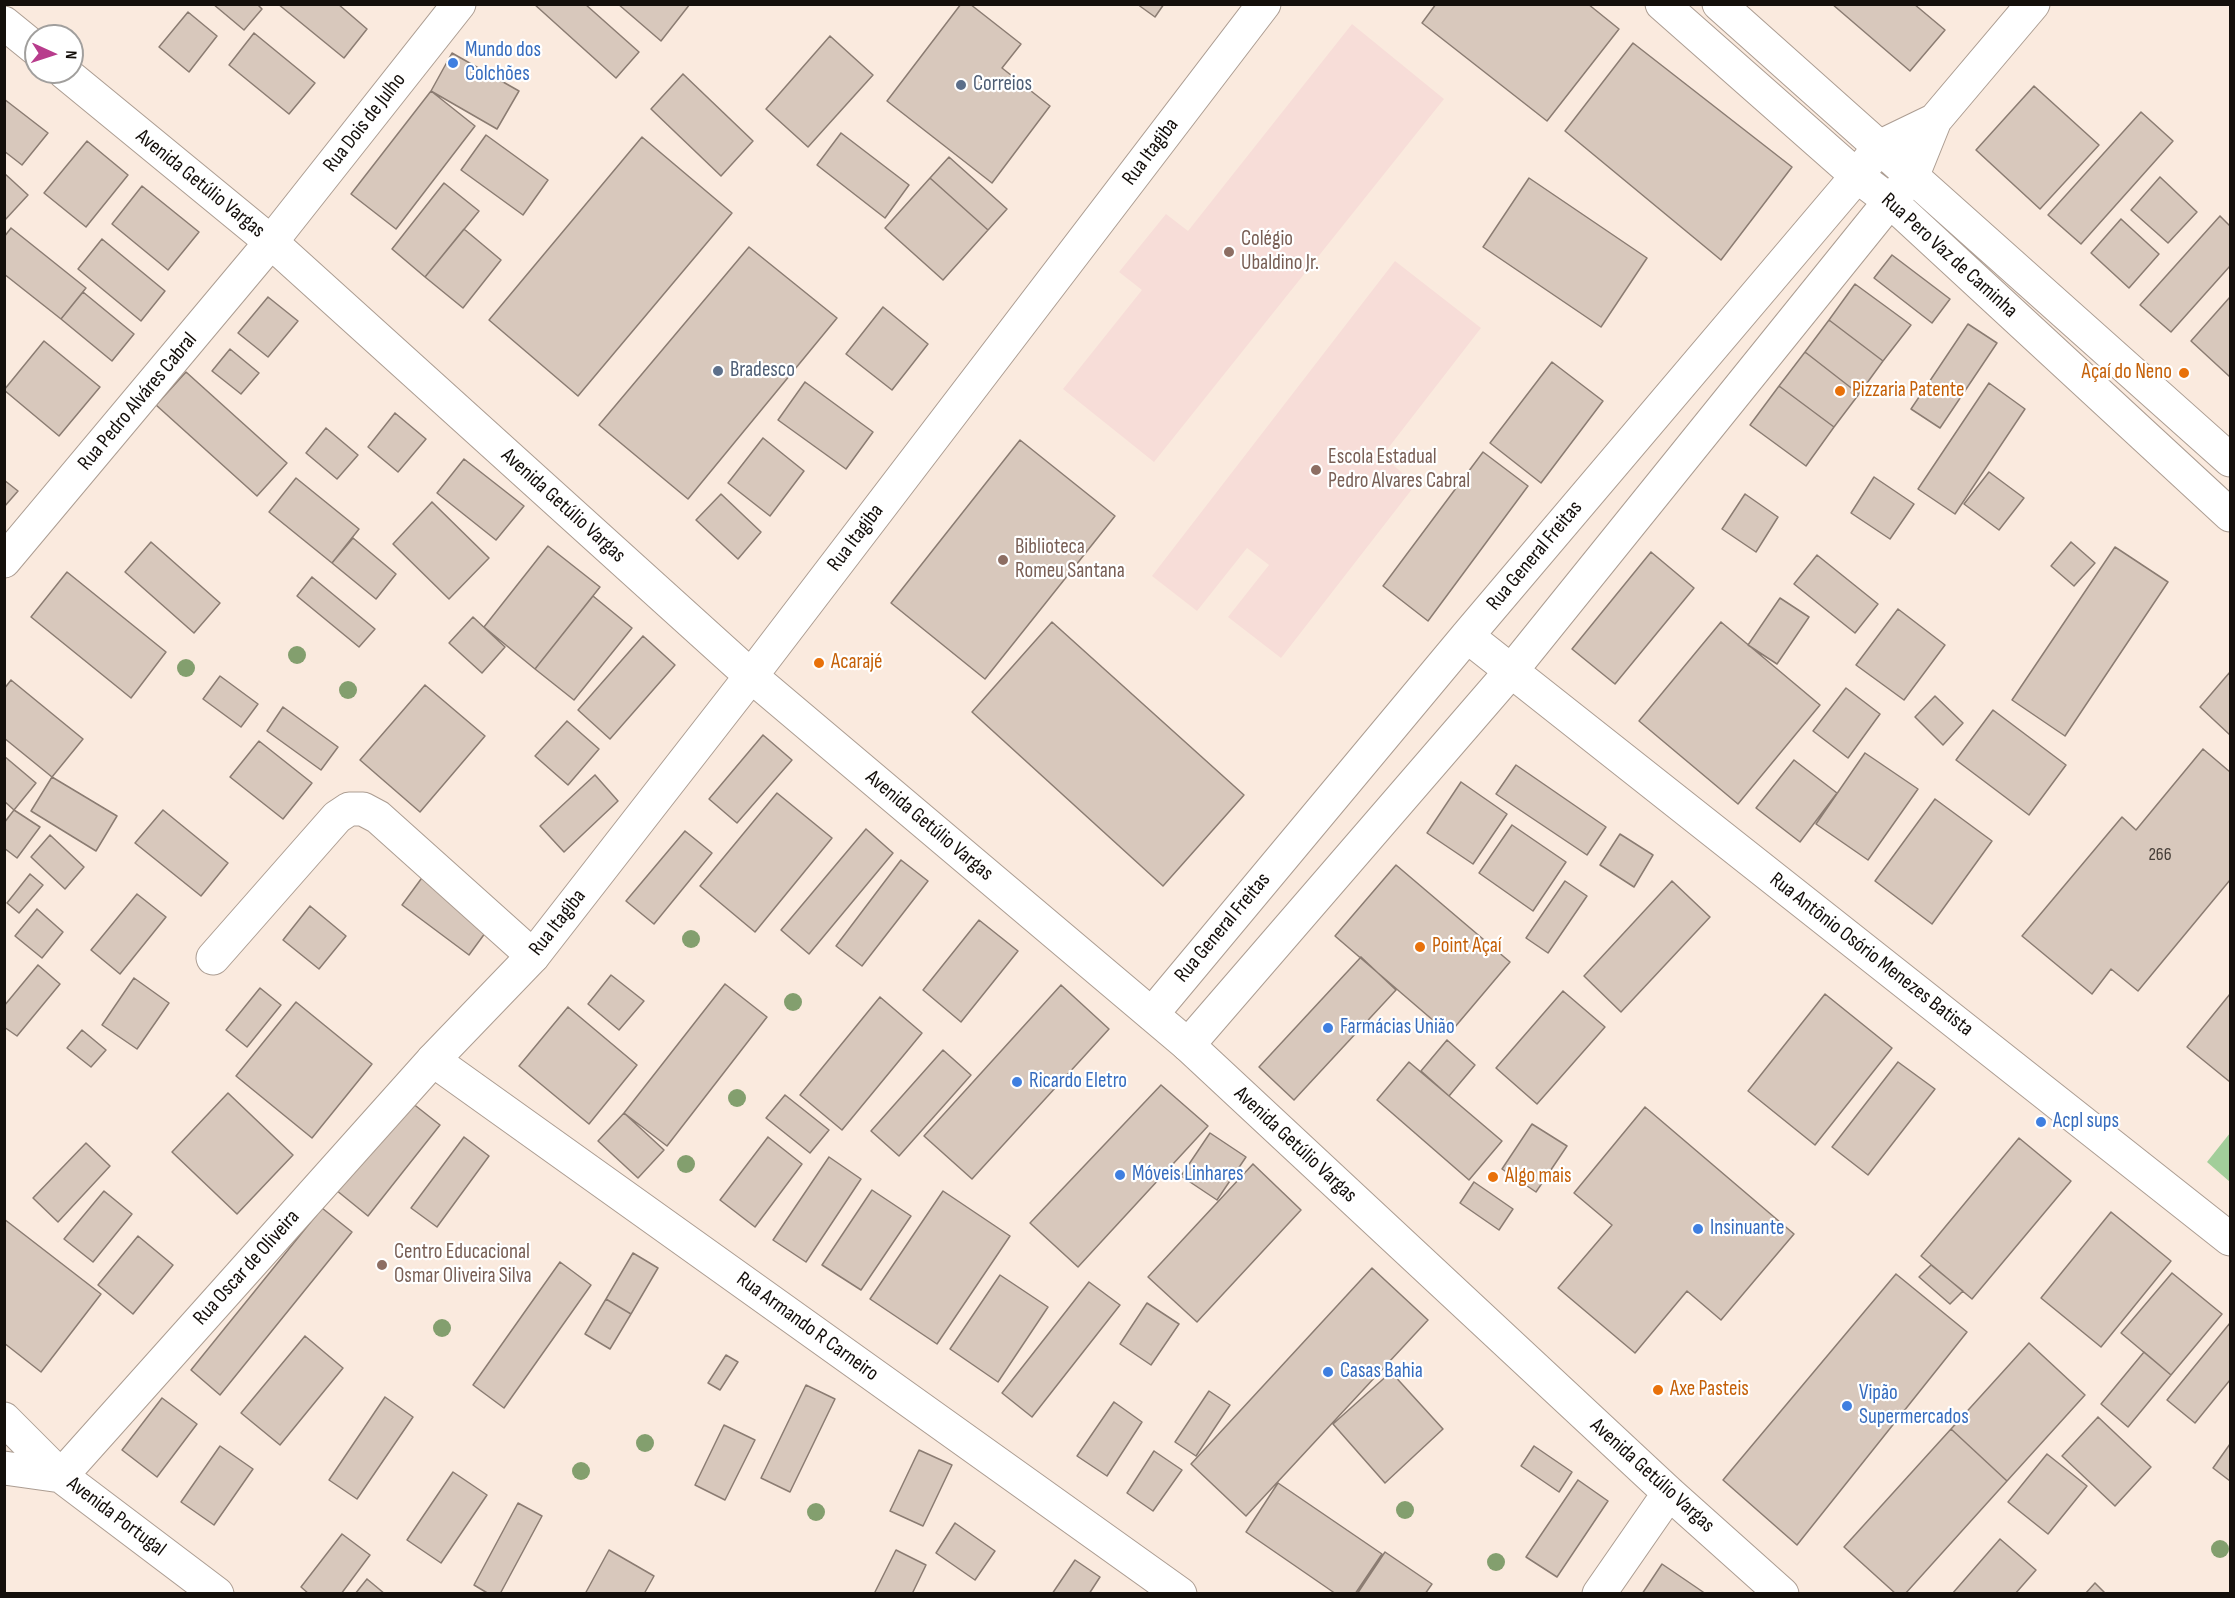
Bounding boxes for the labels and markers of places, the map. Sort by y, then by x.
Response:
place label: Mundo dos Colchões [465,38,541,88]
marker: Mundo dos Colchões [446,56,460,70]
place label: Correios [973,72,1032,98]
marker: Correios [954,78,968,92]
place label: Colégio Ubaldino Jr. [1241,227,1319,277]
marker: Colégio Ubaldino Jr. [1222,245,1236,259]
place label: Bradesco [730,358,795,384]
place label: Açaí do Neno [2082,360,2172,386]
marker: Bradesco [711,364,725,378]
marker: Açaí do Neno [2177,366,2191,380]
place label: Pizzaria Patente [1852,378,1964,404]
marker: Pizzaria Patente [1833,384,1847,398]
place label: Escola Estadual Pedro Alvares Cabral [1328,445,1470,495]
marker: Escola Estadual Pedro Alvares Cabral [1309,463,1323,477]
place label: Biblioteca Romeu Santana [1015,535,1125,585]
marker: Biblioteca Romeu Santana [996,553,1010,567]
place label: Acarajé [831,650,882,676]
marker: Acarajé [812,656,826,670]
place label: Point Açaí [1432,934,1502,960]
marker: Point Açaí [1413,940,1427,954]
place label: Farmácias União [1340,1015,1455,1041]
marker: Farmácias União [1321,1021,1335,1035]
place label: Ricardo Eletro [1029,1069,1127,1095]
marker: Ricardo Eletro [1010,1075,1024,1089]
place label: Acpl sups [2053,1109,2119,1135]
marker: Acpl sups [2034,1115,2048,1129]
place label: Móveis Linhares [1132,1162,1244,1188]
place label: Algo mais [1505,1164,1572,1190]
marker: Móveis Linhares [1113,1168,1127,1182]
marker: Algo mais [1486,1170,1500,1184]
place label: Insinuante [1710,1216,1784,1242]
marker: Insinuante [1691,1222,1705,1236]
place label: Centro Educacional Osmar Oliveira Silva [394,1240,532,1290]
marker: Centro Educacional Osmar Oliveira Silva [375,1258,389,1272]
place label: Casas Bahia [1340,1359,1423,1385]
marker: Casas Bahia [1321,1365,1335,1379]
place label: Axe Pasteis [1670,1377,1749,1403]
place label: Vipão Supermercados [1859,1381,1969,1431]
marker: Axe Pasteis [1651,1383,1665,1397]
marker: Vipão Supermercados [1840,1399,1854,1413]

